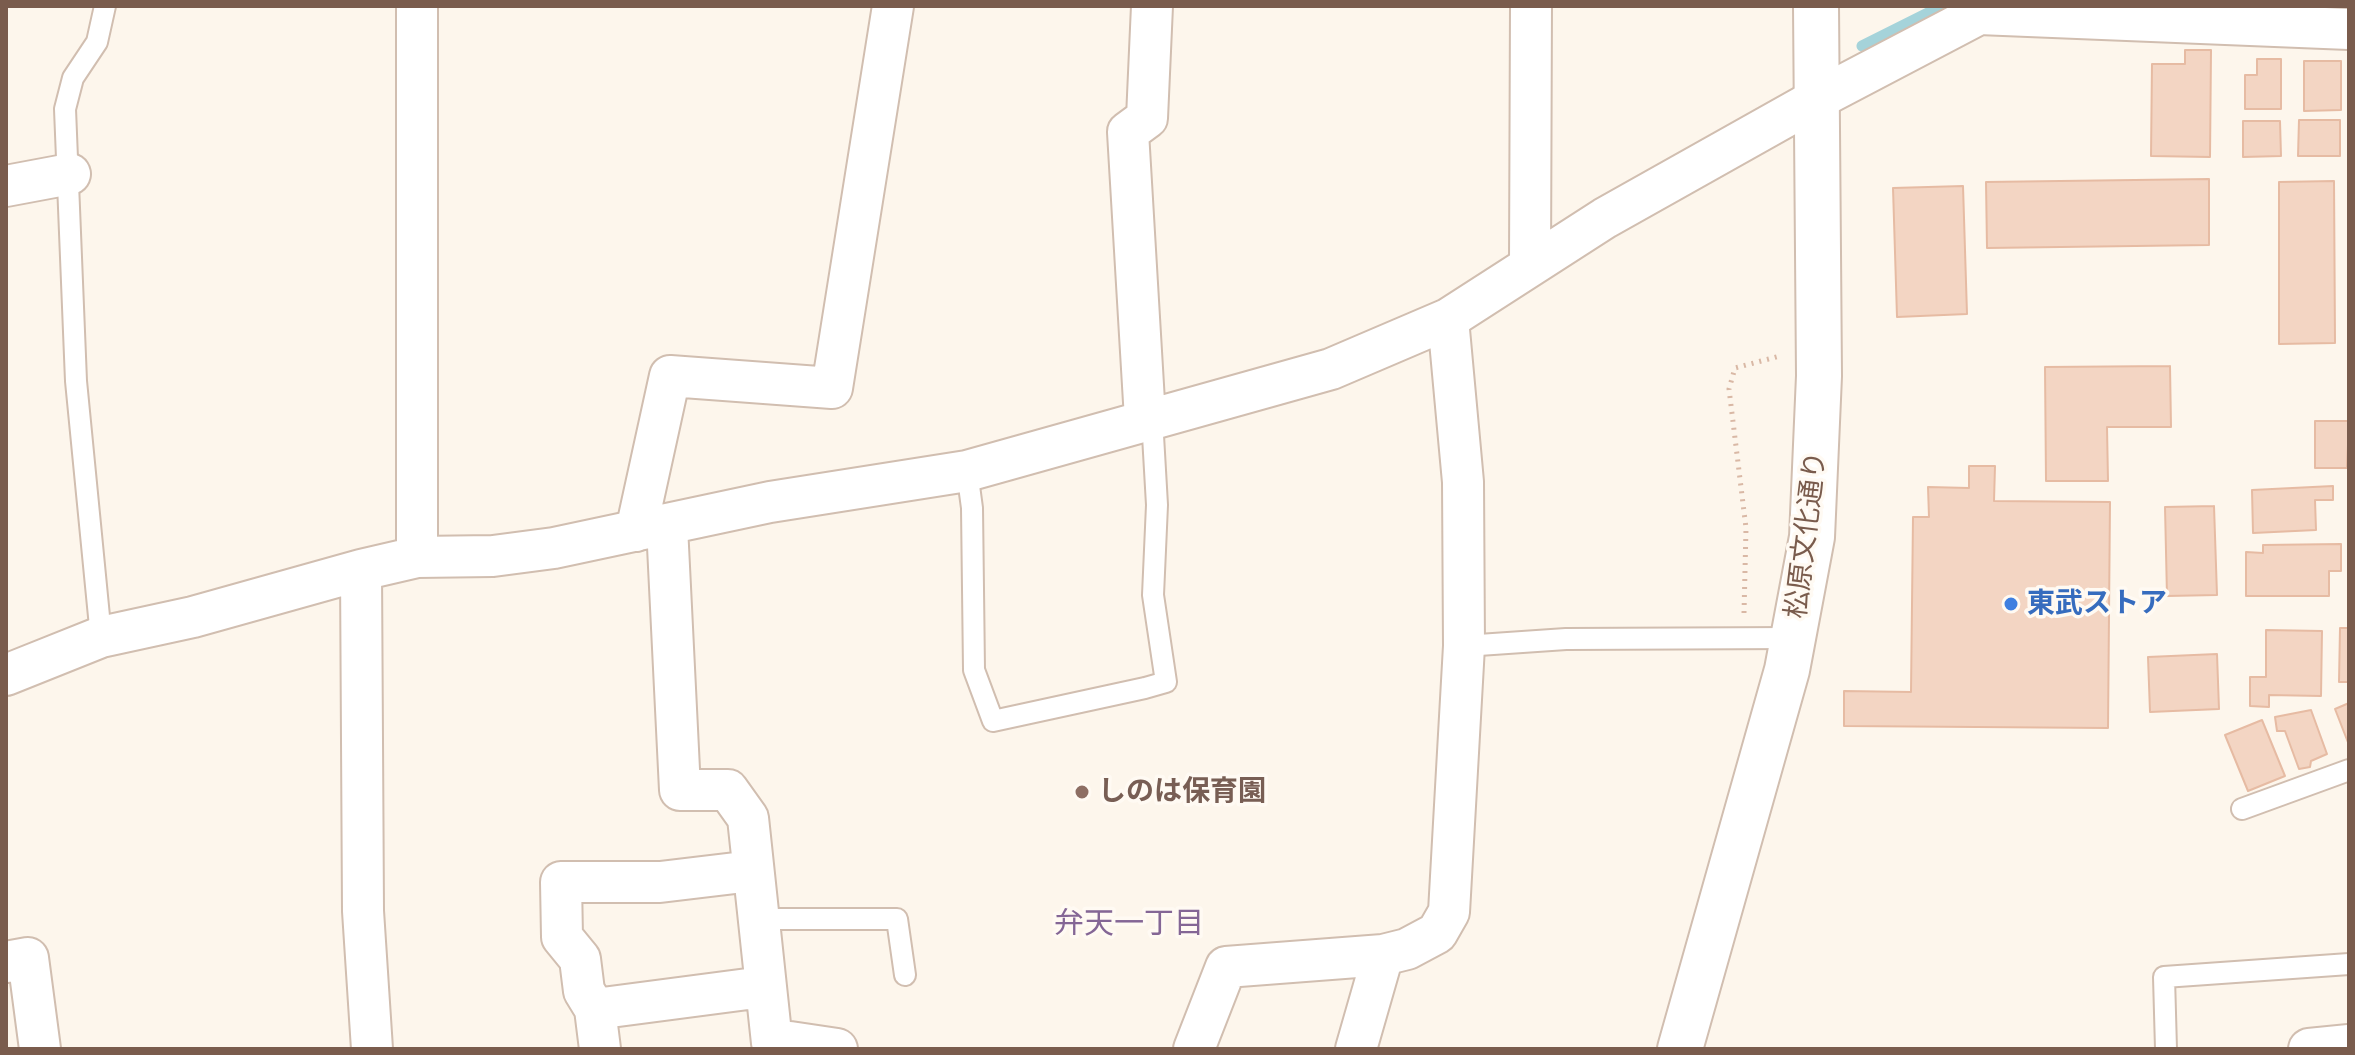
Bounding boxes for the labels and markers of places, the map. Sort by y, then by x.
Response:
place label: 東武ストア [2027,587,2167,621]
marker: 東武ストア [2002,595,2020,613]
place label: しのは保育園 [1098,775,1266,809]
marker: しのは保育園 [1073,783,1091,801]

